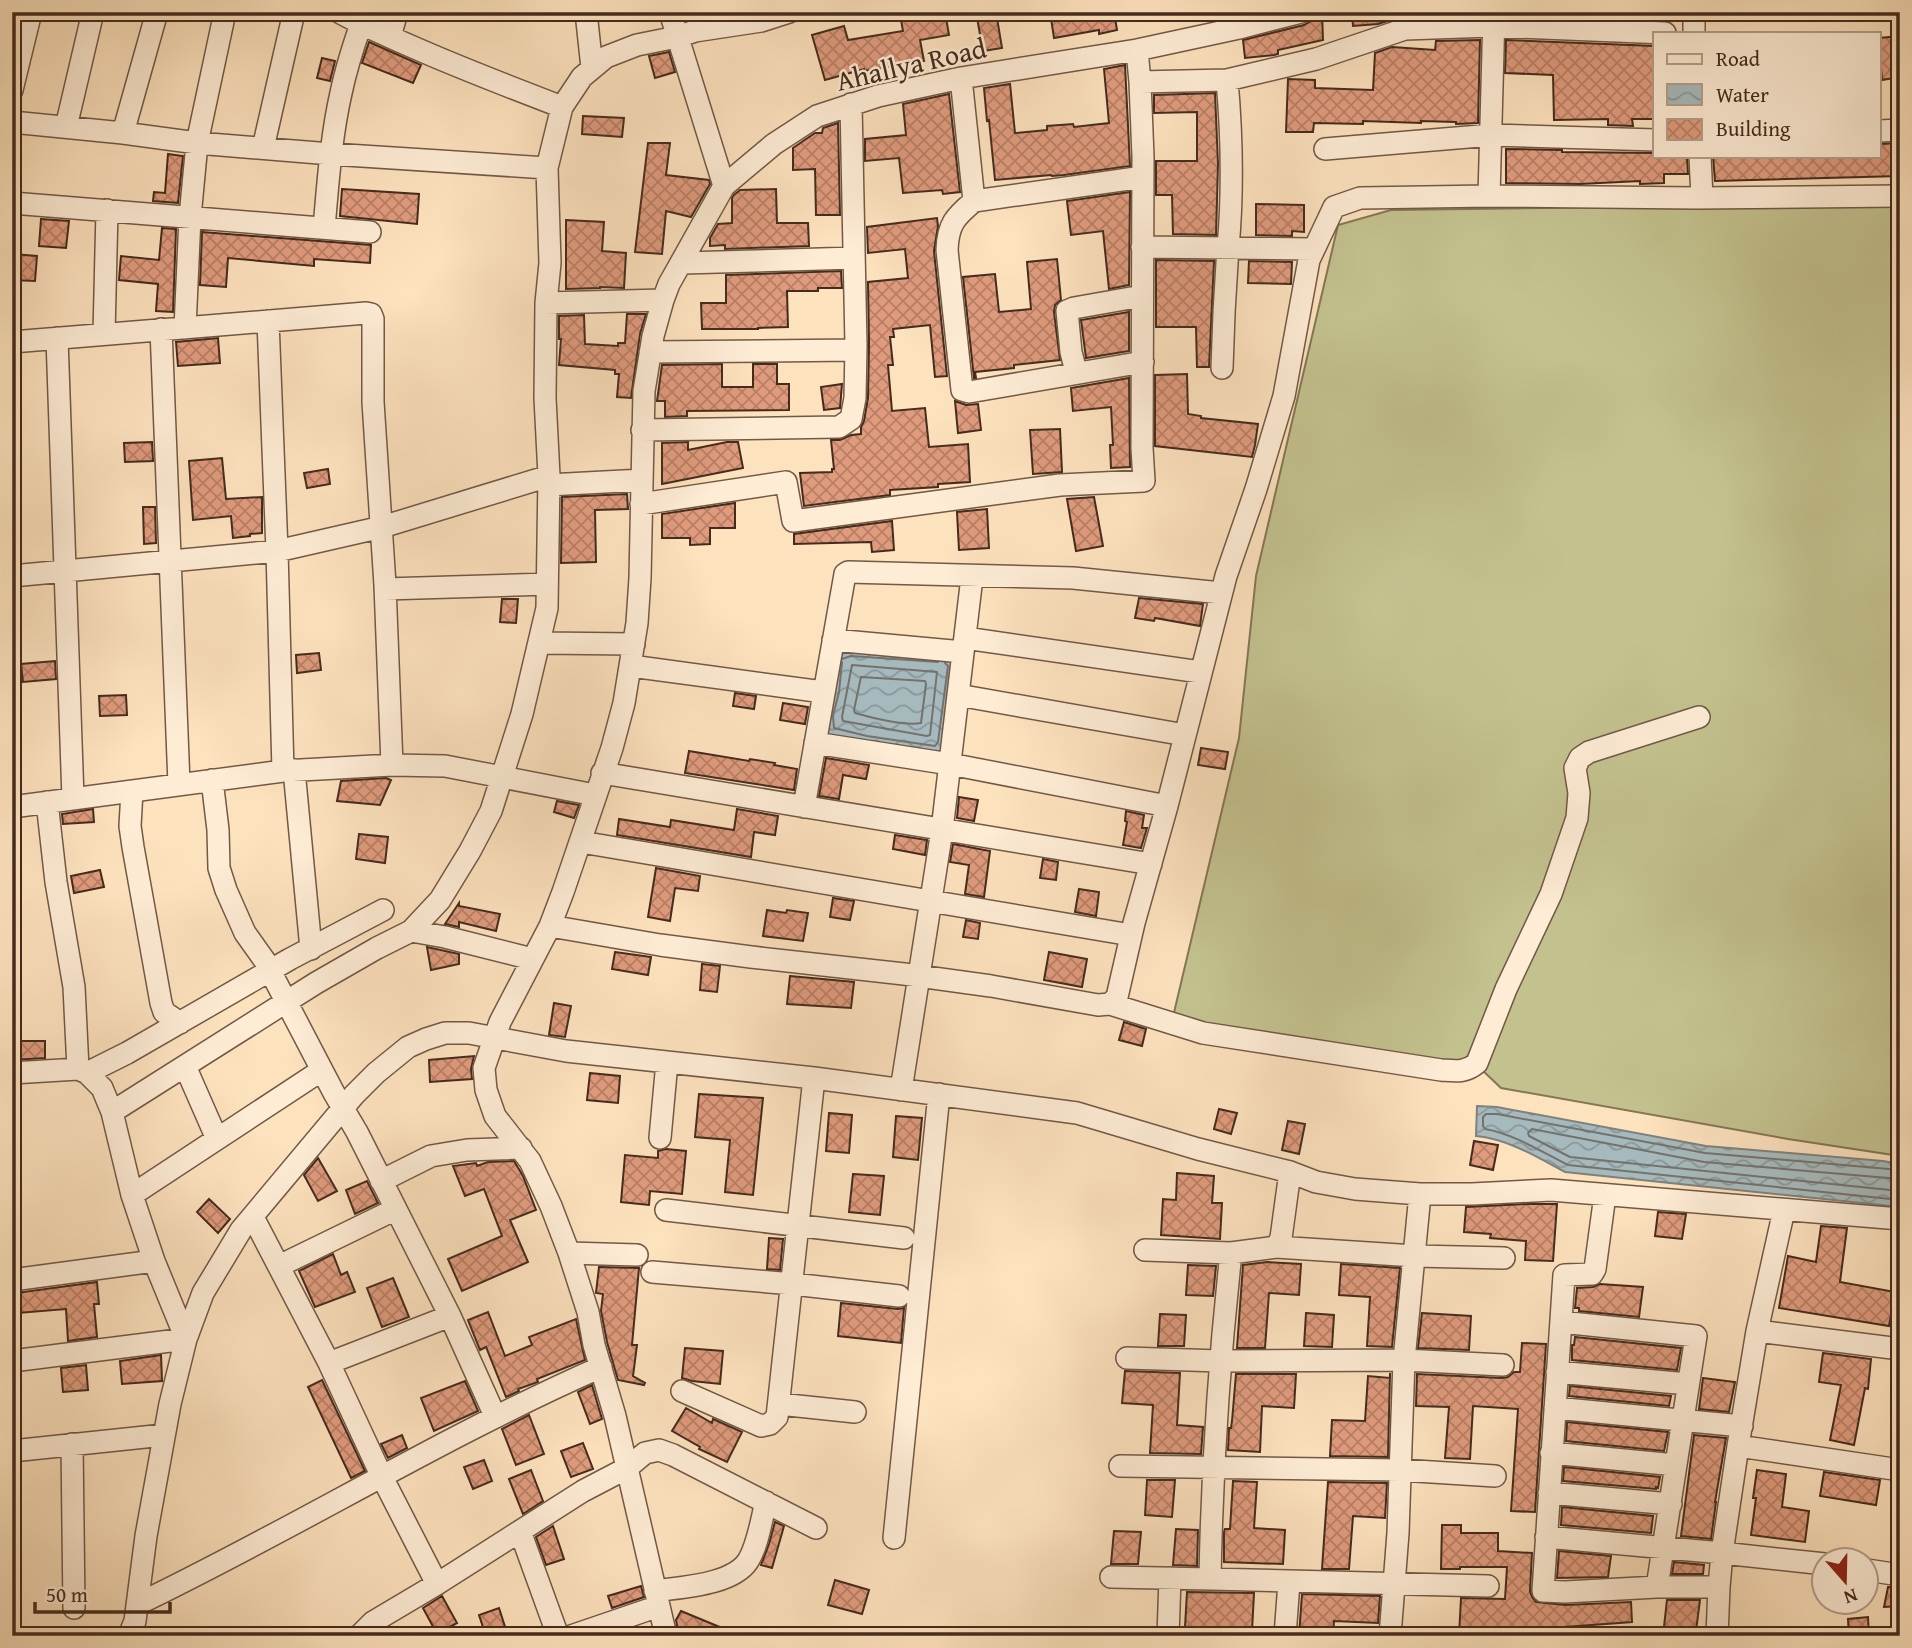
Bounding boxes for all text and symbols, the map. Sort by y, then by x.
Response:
street label: Ahallya Road [832,26,990,101]
legend [1653,32,1881,158]
text: Road [1716,43,1761,74]
text: Water [1716,79,1769,110]
text: Building [1716,113,1791,144]
north arrow [1811,1546,1881,1616]
scale bar [35,1571,170,1615]
text: 50 m [46,1579,88,1610]
text: N [1840,1582,1862,1612]

